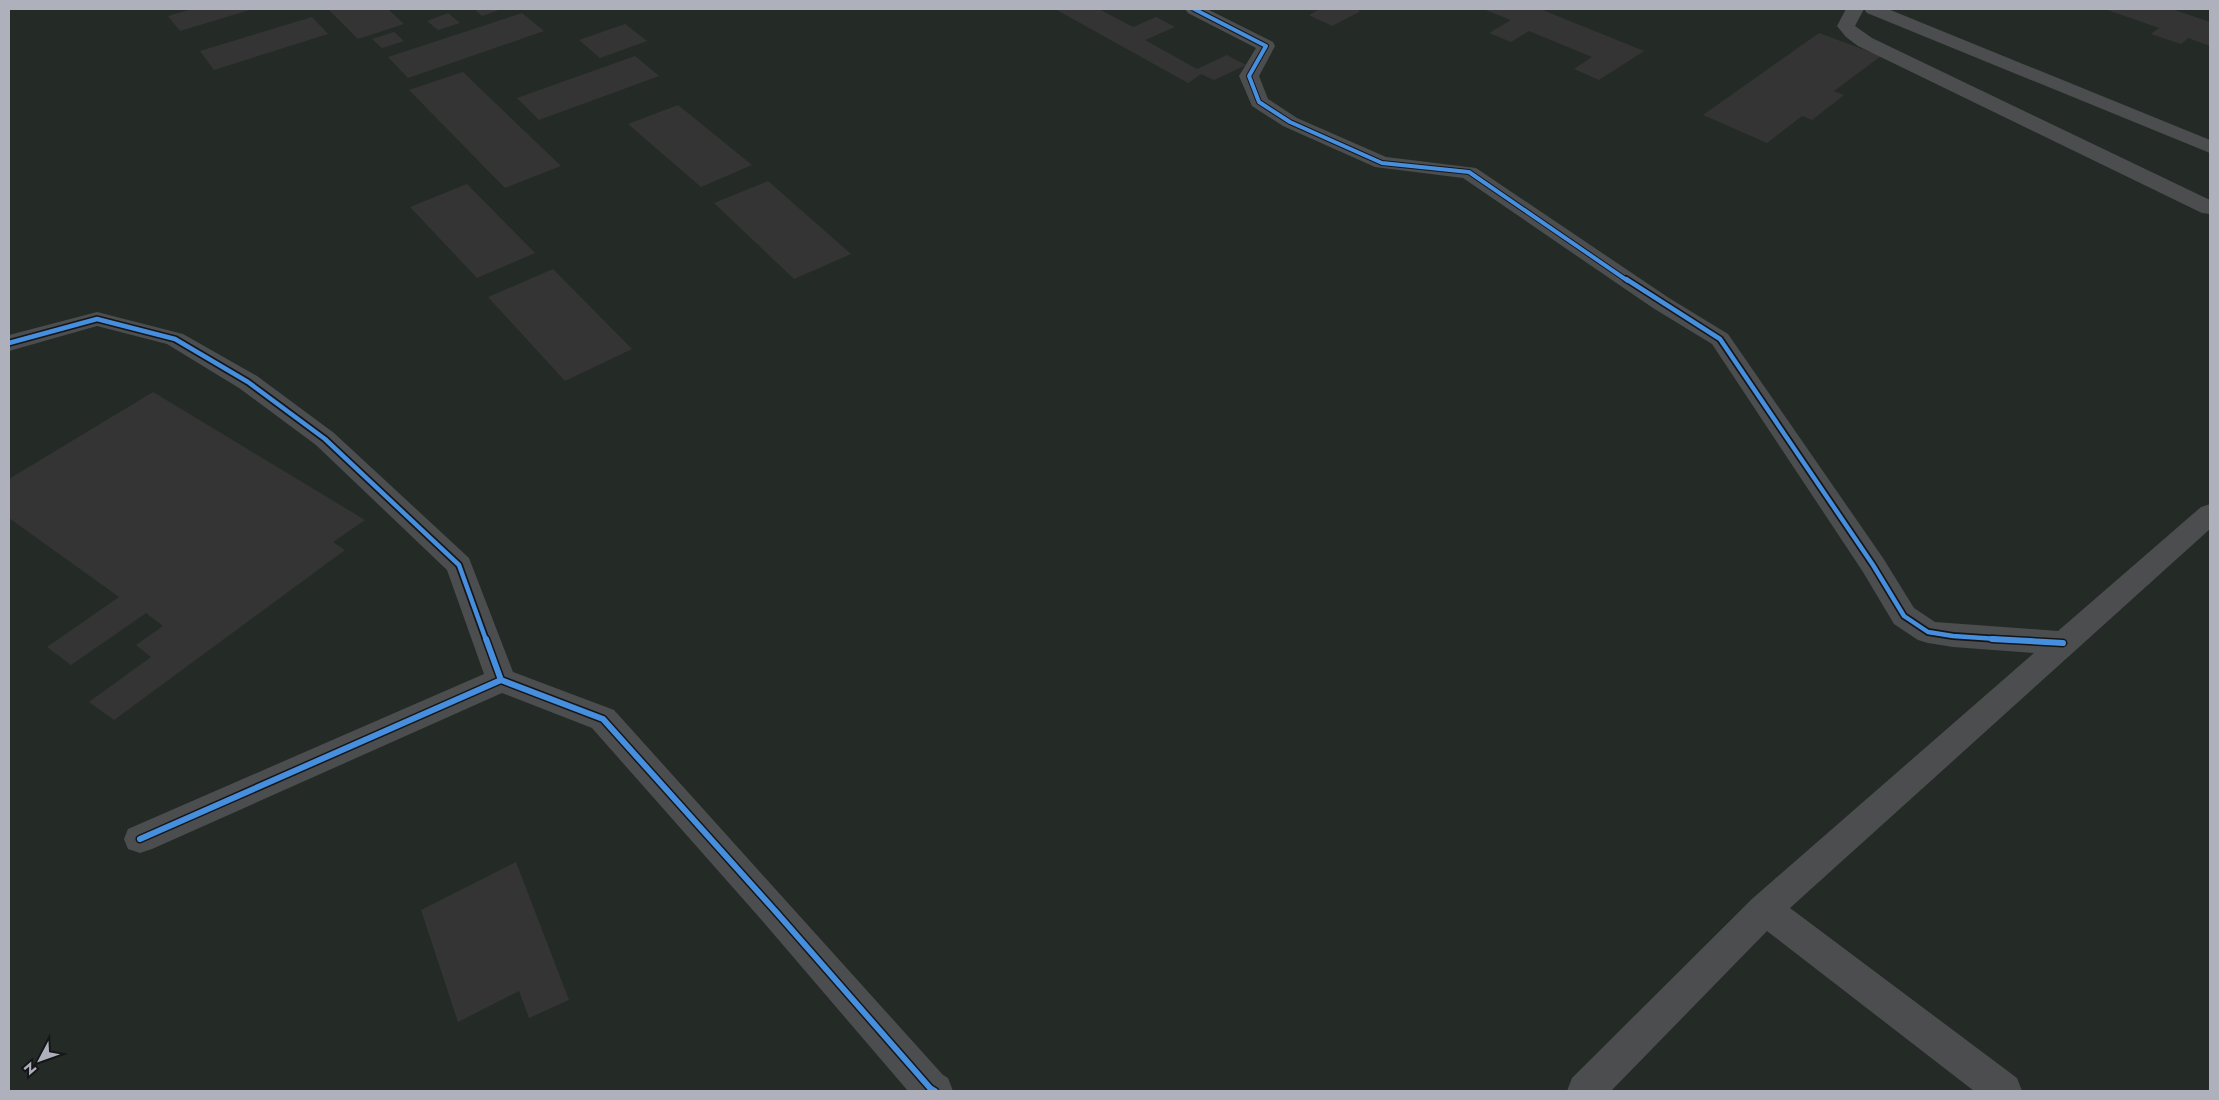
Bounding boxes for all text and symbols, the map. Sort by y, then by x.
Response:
north arrow [15,1035,65,1085]
text: N [19,1058,41,1079]

